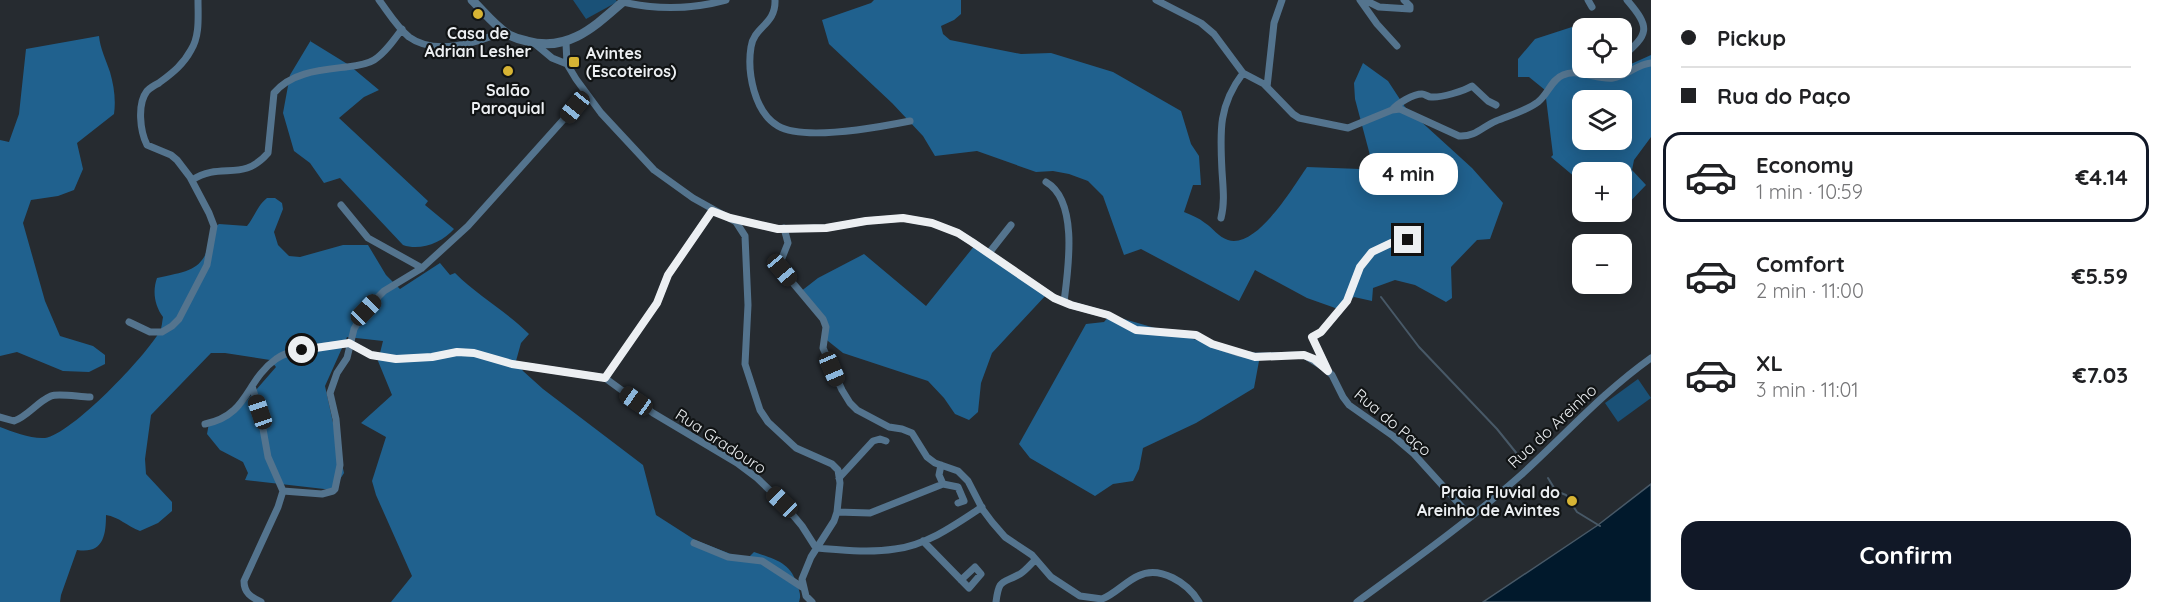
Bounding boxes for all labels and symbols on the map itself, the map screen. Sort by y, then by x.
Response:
marker: Casa de Adrian Lesher [471,7,485,21]
place label: Casa de Adrian Lesher [425,23,532,61]
place label: Avintes (Escoteiros) [586,43,677,81]
marker: Avintes (Escoteiros) [567,55,581,69]
marker: Salão Paroquial [501,64,515,78]
place label: Salão Paroquial [471,80,545,118]
car [557,87,593,127]
callout: 4 min [1358,153,1458,195]
route end [1394,226,1421,253]
car [764,250,800,290]
car [347,291,385,329]
route start [288,336,315,363]
car [817,349,847,389]
street label: Rua do Areinho [1503,380,1601,472]
car [616,383,656,419]
street label: Rua do Paço [1350,384,1436,460]
car [246,392,274,432]
street label: Rua Gradouro [672,404,770,478]
place label: Praia Fluvial do Areinho de Avintes [1417,482,1560,520]
car [763,483,801,521]
marker: Praia Fluvial do Areinho de Avintes [1565,494,1579,508]

